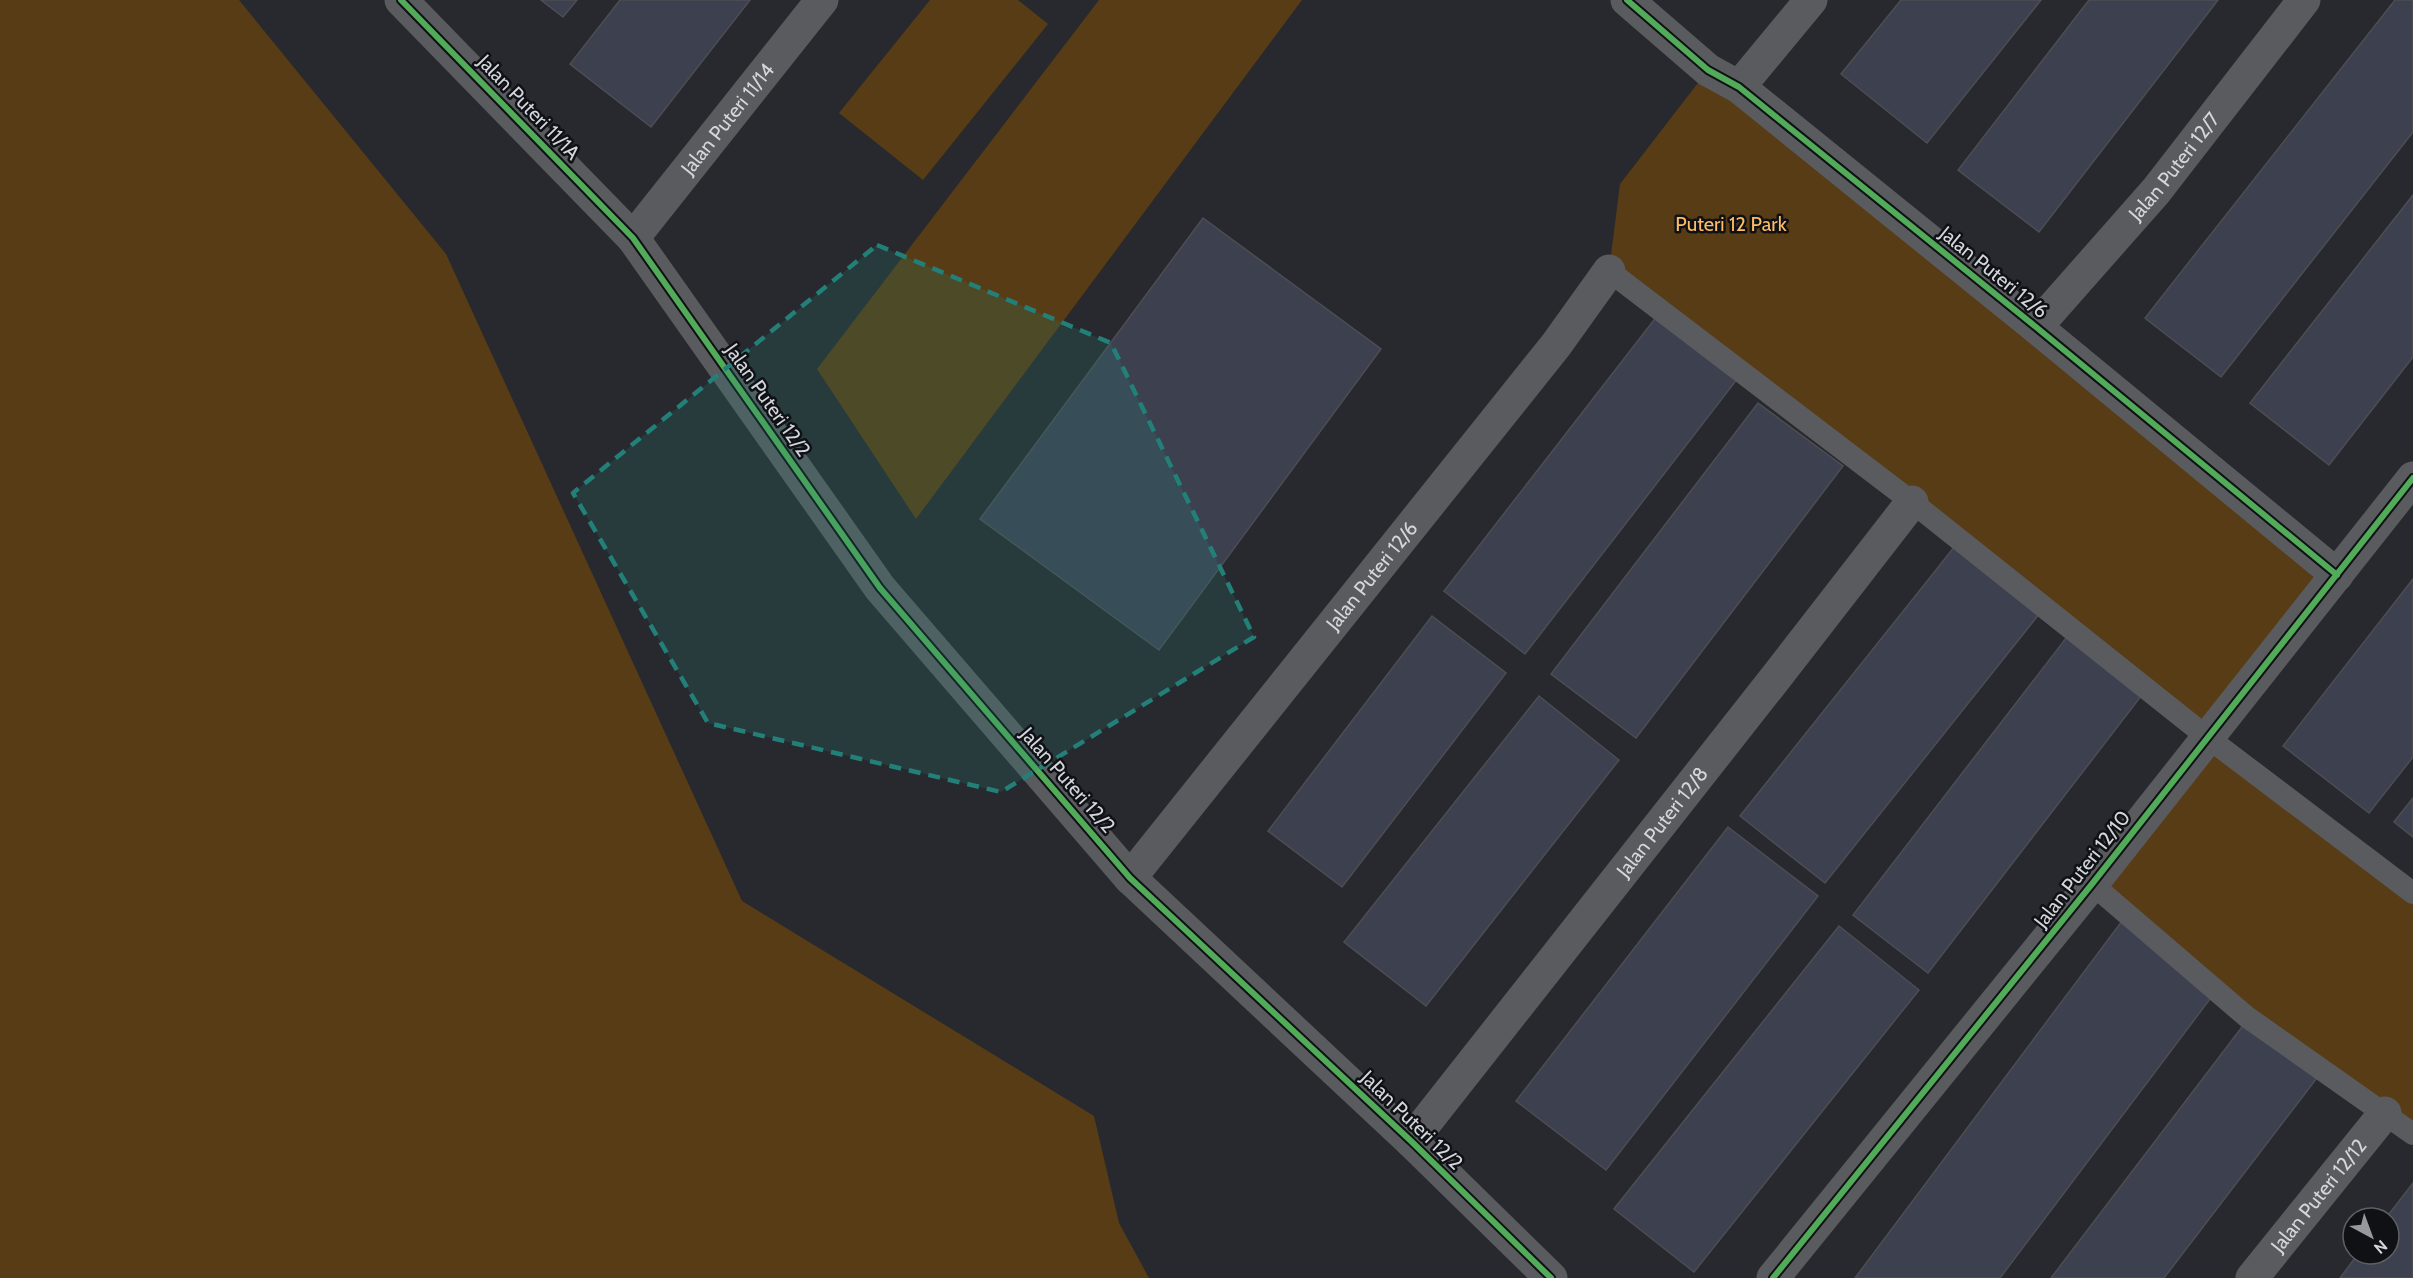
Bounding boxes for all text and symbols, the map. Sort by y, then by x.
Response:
street label: Jalan Puteri 11/1A [472,49,586,165]
street label: Jalan Puteri 11/14 [675,58,779,180]
street label: Jalan Puteri 12/7 [2123,107,2225,226]
park label: Puteri 12 Park [1675,212,1787,236]
street label: Jalan Puteri 12/6 [1934,220,2053,323]
street label: Jalan Puteri 12/2 [720,338,816,461]
street label: Jalan Puteri 12/6 [1320,516,1422,636]
street label: Jalan Puteri 12/2 [1015,721,1120,838]
street label: Jalan Puteri 12/8 [1611,762,1713,883]
street label: Jalan Puteri 12/10 [2028,806,2135,933]
street label: Jalan Puteri 12/2 [1355,1065,1468,1175]
street label: Jalan Puteri 12/12 [2265,1134,2371,1258]
north arrow [2341,1206,2401,1266]
text: N [2370,1236,2391,1258]

